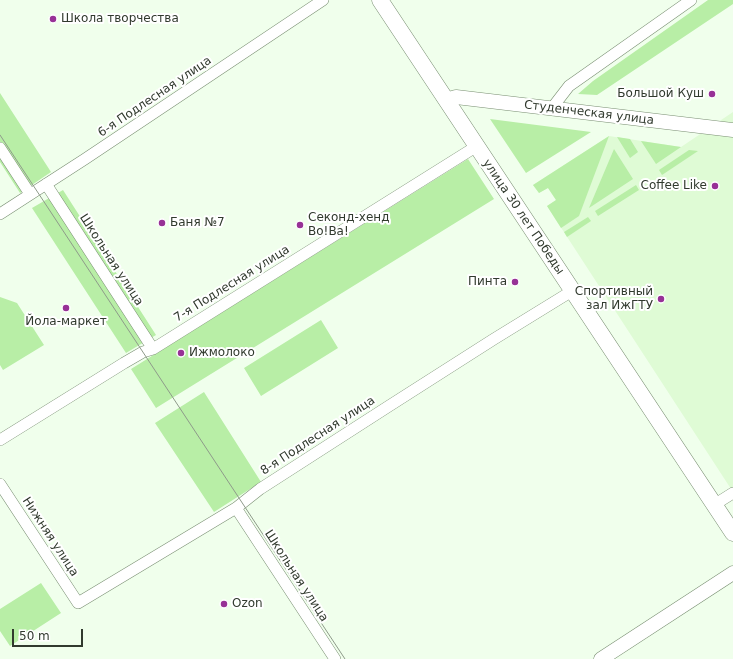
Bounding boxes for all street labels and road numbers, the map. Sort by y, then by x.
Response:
street label: 6-я Подлесная улица [96,54,214,140]
street label: Студенческая улица [523,98,655,128]
street label: улица 30 лет Победы [479,157,567,277]
street label: Школьная улица [76,211,146,309]
street label: 7-я Подлесная улица [172,242,292,326]
street label: 8-я Подлесная улица [258,394,378,478]
street label: Нижняя улица [19,495,81,579]
street label: Школьная улица [261,527,331,625]

